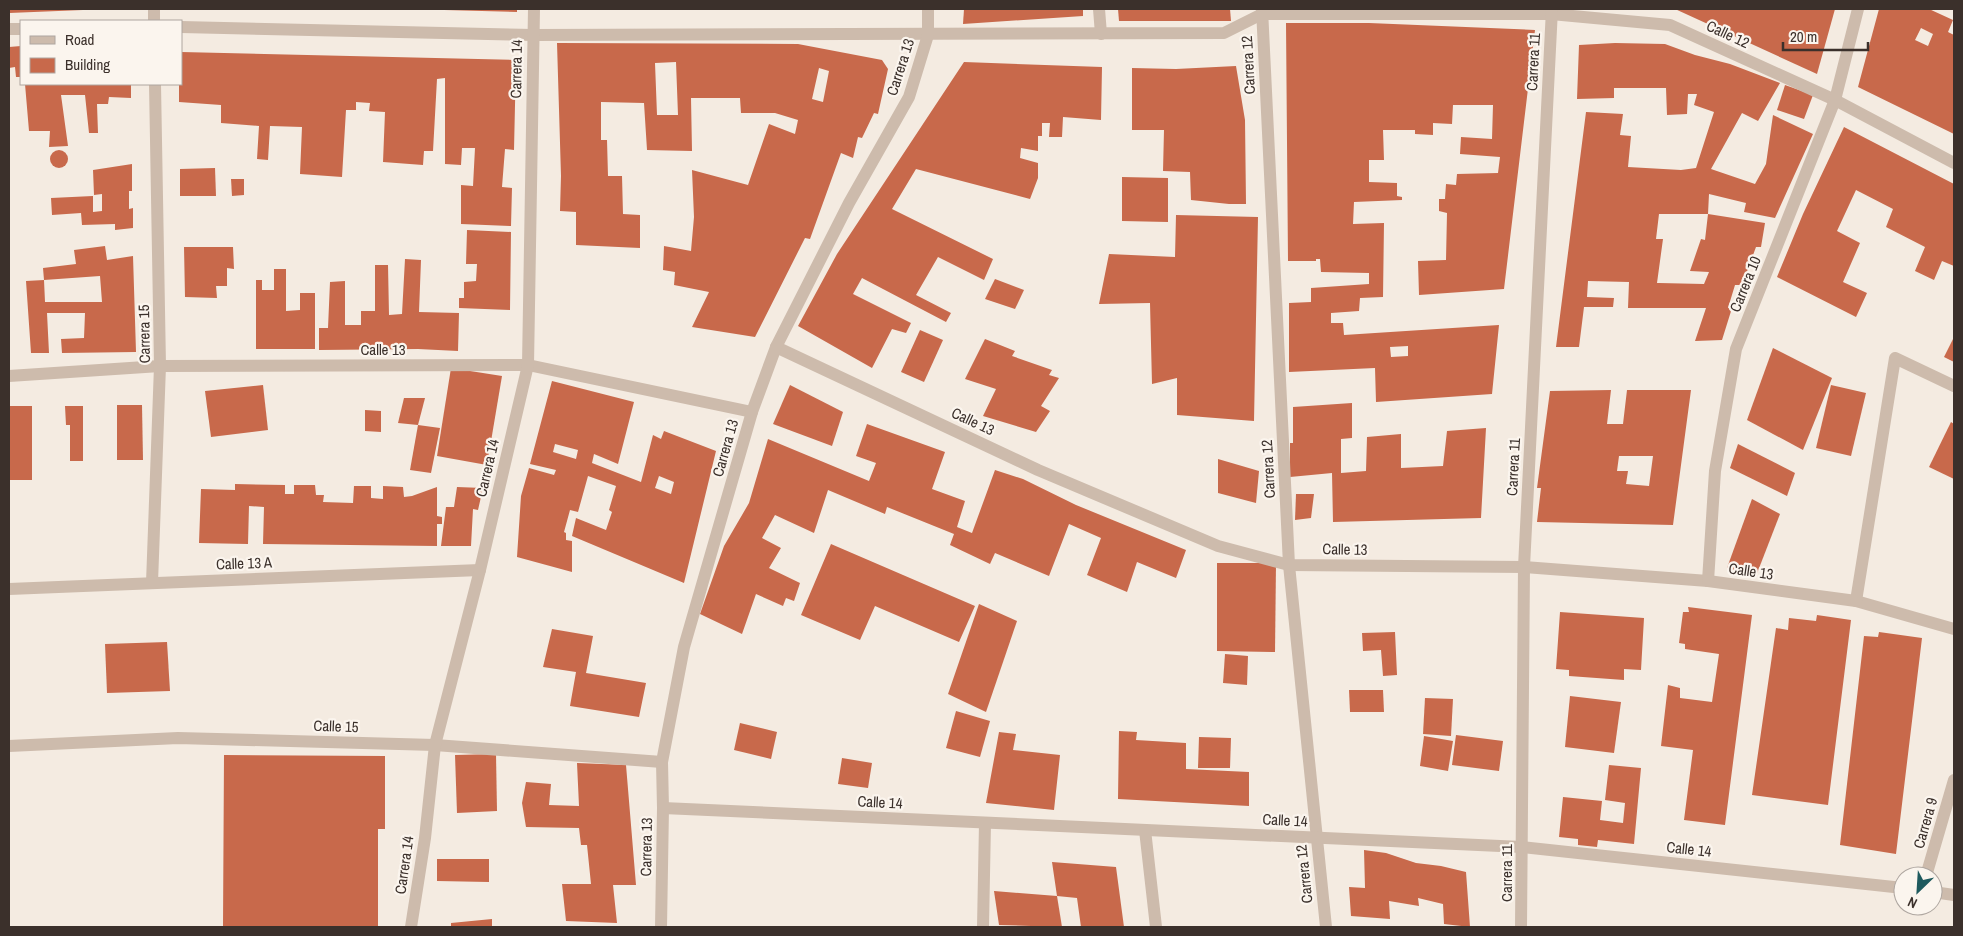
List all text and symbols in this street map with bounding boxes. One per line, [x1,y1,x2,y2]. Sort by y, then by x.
street label: Calle 12 [1703,15,1753,53]
legend [20,20,182,85]
scale bar [1783,20,1868,52]
text: 20 m [1790,26,1817,47]
text: Road [65,29,94,50]
street label: Carrera 11 [1521,32,1545,91]
street label: Carrera 12 [1236,35,1260,95]
street label: Carrera 13 [881,36,919,98]
street label: Carrera 14 [505,39,527,99]
text: Building [65,54,110,75]
street label: Carrera 10 [1724,253,1766,315]
street label: Carrera 15 [133,304,155,364]
street label: Calle 13 [360,339,406,360]
street label: Calle 13 [948,402,998,440]
street label: Carrera 13 [707,417,743,479]
street label: Carrera 14 [470,437,504,499]
street label: Carrera 11 [1501,437,1525,496]
street label: Carrera 12 [1256,439,1280,499]
street label: Calle 13 [1322,538,1368,560]
street label: Calle 13 A [216,552,273,574]
street label: Calle 13 [1727,557,1775,585]
street label: Calle 15 [313,715,359,737]
street label: Calle 14 [857,790,903,814]
street label: Carrera 9 [1908,795,1942,851]
street label: Calle 14 [1262,808,1308,832]
street label: Carrera 13 [635,817,657,877]
street label: Carrera 14 [390,834,419,896]
street label: Calle 14 [1665,836,1713,862]
street label: Carrera 12 [1290,844,1318,904]
street label: Carrera 11 [1496,844,1517,902]
north arrow [1893,866,1943,916]
text: N [1905,893,1920,913]

